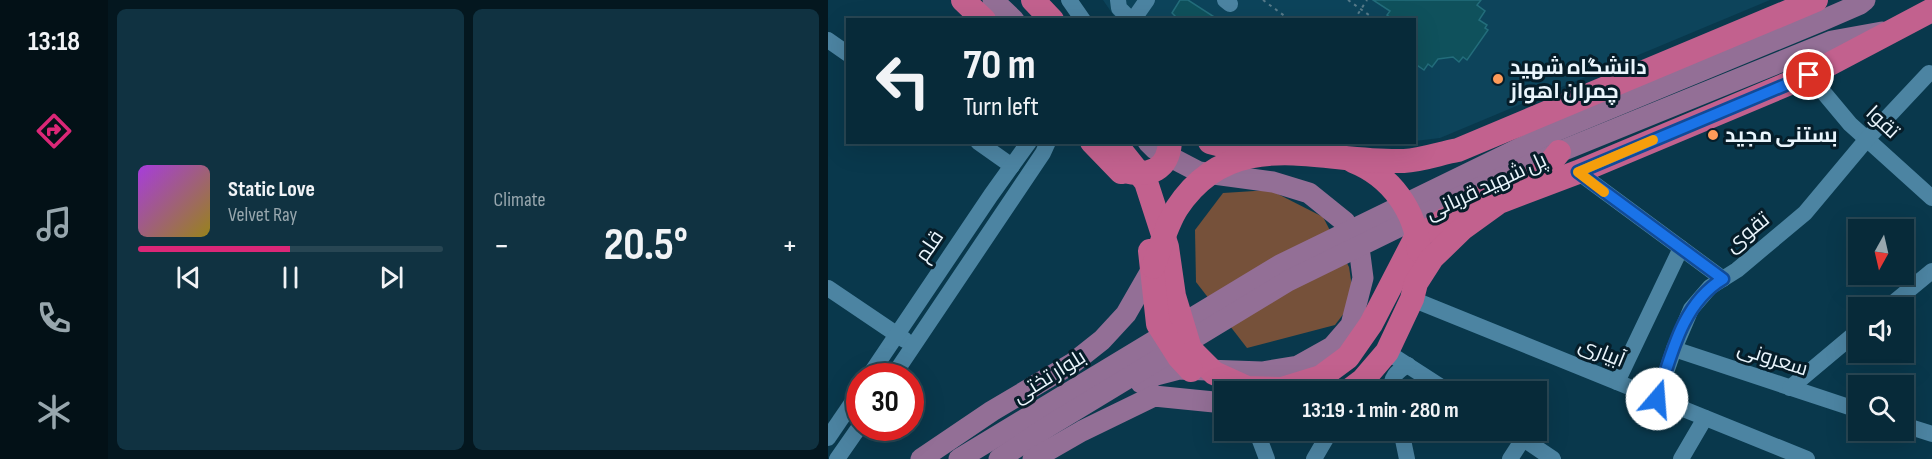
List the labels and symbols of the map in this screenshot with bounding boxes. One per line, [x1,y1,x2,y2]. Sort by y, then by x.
pin [1783,49,1834,100]
place label: دانشگاه شهید چمران اهواز [1509,55,1647,106]
marker: دانشگاه شهید چمران اهواز [1491,72,1505,86]
street label: تقوا [1861,101,1905,144]
place label: بستنی مجید [1725,123,1838,148]
marker: بستنی مجید [1706,128,1720,142]
street label: پل شهید قربانی [1422,147,1551,226]
street label: تقوی [1720,207,1775,258]
north arrow [1848,219,1914,285]
street label: قلم [910,226,950,268]
street label: آبیاری [1575,332,1629,373]
street label: سعرونی [1734,335,1811,382]
street label: بلوار تختی [1008,344,1091,409]
speed limit sign: 30 [846,363,924,441]
position arrow [1625,367,1689,431]

